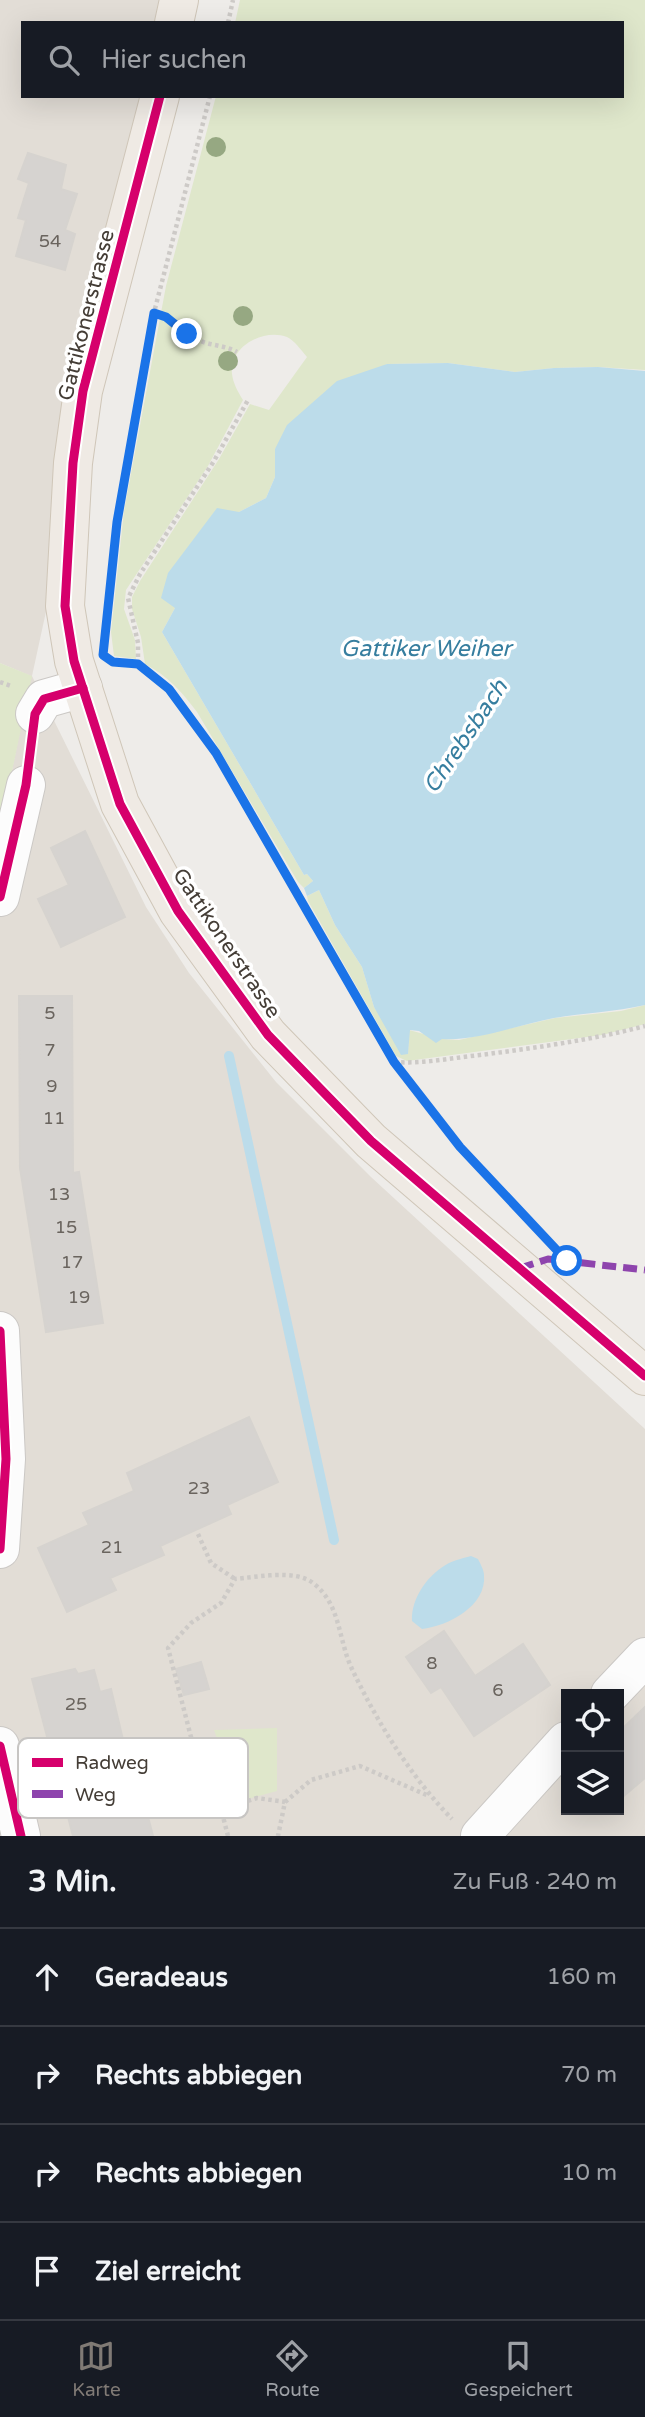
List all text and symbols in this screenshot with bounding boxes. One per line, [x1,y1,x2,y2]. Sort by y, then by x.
search box [21,21,624,98]
icon: search [45,41,83,79]
text: Hier suchen [101,44,247,75]
street label: Gattikonerstrasse [53,227,120,403]
house number: 54 [39,230,61,252]
route end [171,318,202,349]
water label: Gattiker Weiher [341,635,514,663]
water label: Chrebsbach [418,674,515,799]
street label: Gattikonerstrasse [167,864,286,1023]
house number: 5 [44,1002,56,1024]
house number: 7 [44,1039,56,1061]
house number: 9 [46,1075,58,1097]
house number: 11 [43,1107,65,1129]
house number: 13 [48,1183,70,1205]
house number: 15 [55,1216,77,1238]
route start [551,1245,582,1276]
house number: 17 [61,1251,83,1273]
house number: 19 [68,1286,90,1308]
house number: 23 [188,1477,210,1499]
house number: 21 [101,1536,123,1558]
house number: 8 [426,1652,438,1674]
house number: 6 [492,1679,504,1701]
map controls [561,1689,624,1815]
button: locate [561,1689,624,1752]
house number: 25 [65,1693,87,1715]
legend [18,1738,248,1818]
text: Radweg [75,1752,149,1774]
button: layers [561,1752,624,1815]
text: Weg [75,1784,116,1806]
text: 3 Min. [28,1863,117,1900]
text: Zu Fuß · 240 m [453,1868,617,1896]
icon: ahead [28,1958,66,1996]
text: Geradeaus [95,1962,228,1993]
text: 160 m [547,1963,617,1991]
icon: right [28,2056,66,2094]
text: Rechts abbiegen [95,2060,302,2091]
text: 70 m [561,2061,617,2089]
icon: right [28,2154,66,2192]
text: Rechts abbiegen [95,2158,302,2189]
text: 10 m [561,2159,617,2187]
icon: arrive [28,2252,66,2290]
text: Ziel erreicht [95,2256,241,2287]
tab: Karte [72,2337,121,2401]
tab: Route [265,2337,320,2401]
tab: Gespeichert [464,2337,573,2401]

